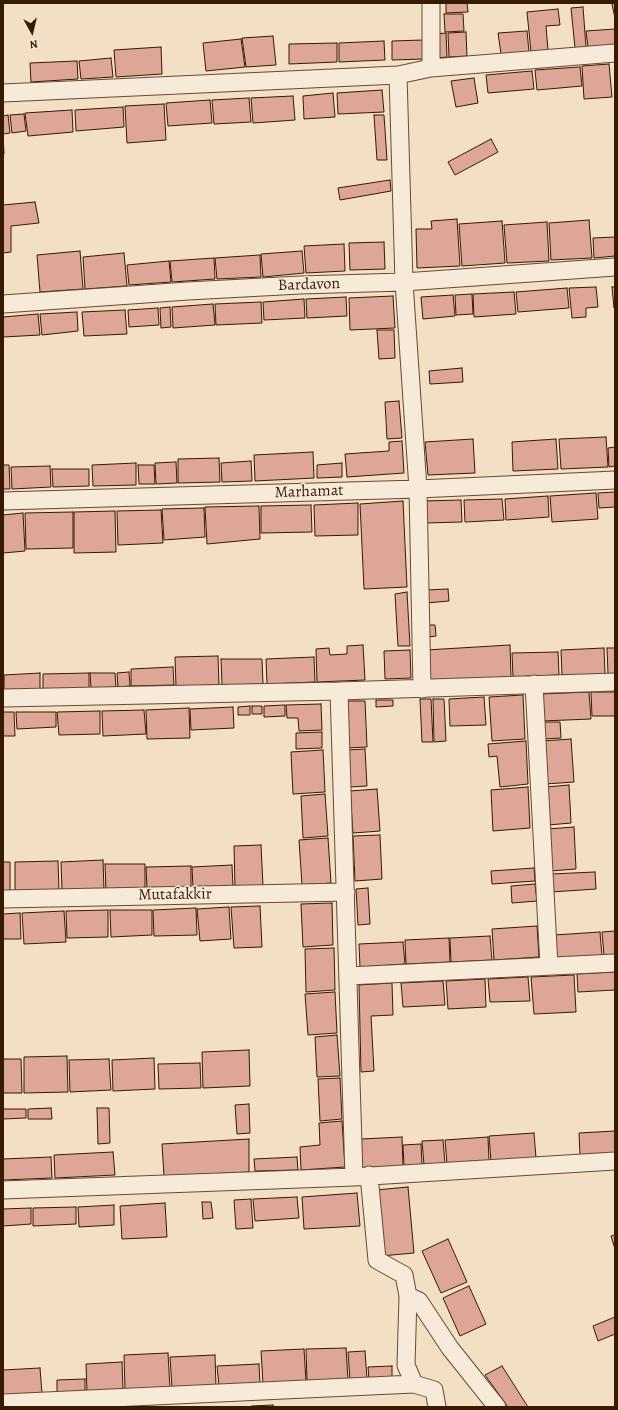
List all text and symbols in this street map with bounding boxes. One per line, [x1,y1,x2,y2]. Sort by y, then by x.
north arrow [12,12,52,52]
text: N [29,36,39,52]
street label: Bardavon [278,274,340,296]
street label: Marhamat [274,481,344,503]
street label: Mutafakkir [138,885,212,905]

